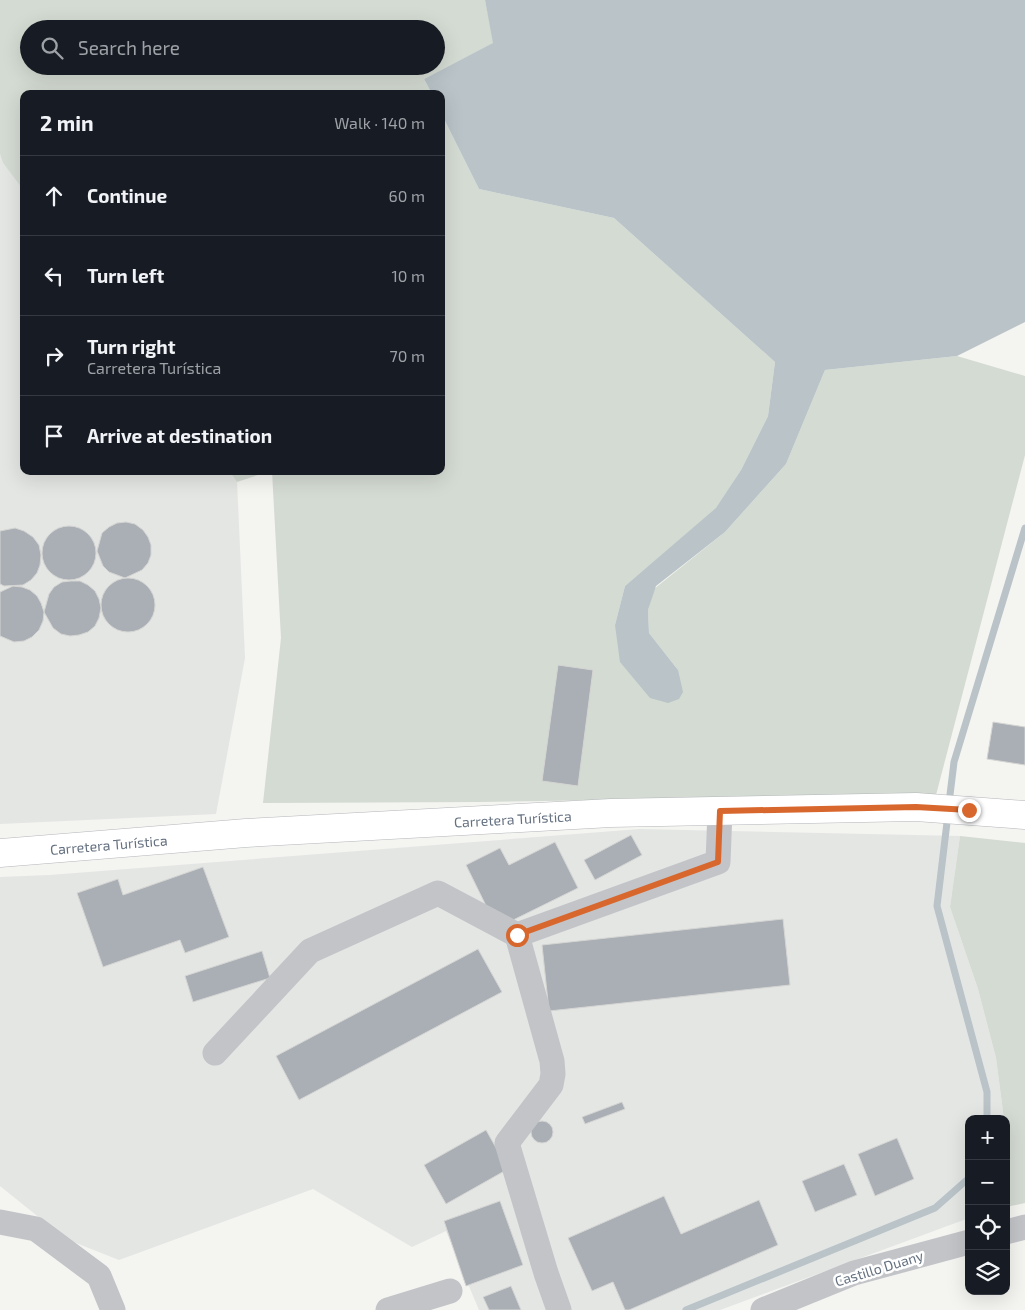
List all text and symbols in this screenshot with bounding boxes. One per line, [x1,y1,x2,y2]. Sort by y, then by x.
search box [20,20,445,75]
icon: search [38,34,66,62]
text: Search here [78,36,180,59]
text: 2 min [40,110,94,135]
text: Walk · 140 m [334,113,425,132]
icon: ahead [40,182,68,210]
text: Continue [87,184,167,207]
text: 60 m [389,186,425,205]
icon: left [40,262,68,290]
text: Turn left [87,264,164,287]
text: 10 m [391,266,425,285]
text: Turn right [87,335,175,358]
icon: right [40,342,68,370]
text: 70 m [390,346,425,365]
text: Carretera Turística [87,358,221,377]
icon: arrive [40,422,68,450]
text: Arrive at destination [87,424,272,447]
route end [958,799,981,822]
street label: Carretera Turística [454,807,572,830]
street label: Carretera Turística [49,831,168,857]
route start [506,924,529,947]
map controls [965,1115,1010,1295]
button: + [965,1115,1010,1160]
button: − [965,1160,1010,1205]
button: locate [965,1205,1010,1250]
street label: Castillo Duany [833,1246,926,1290]
button: layers [965,1250,1010,1295]

